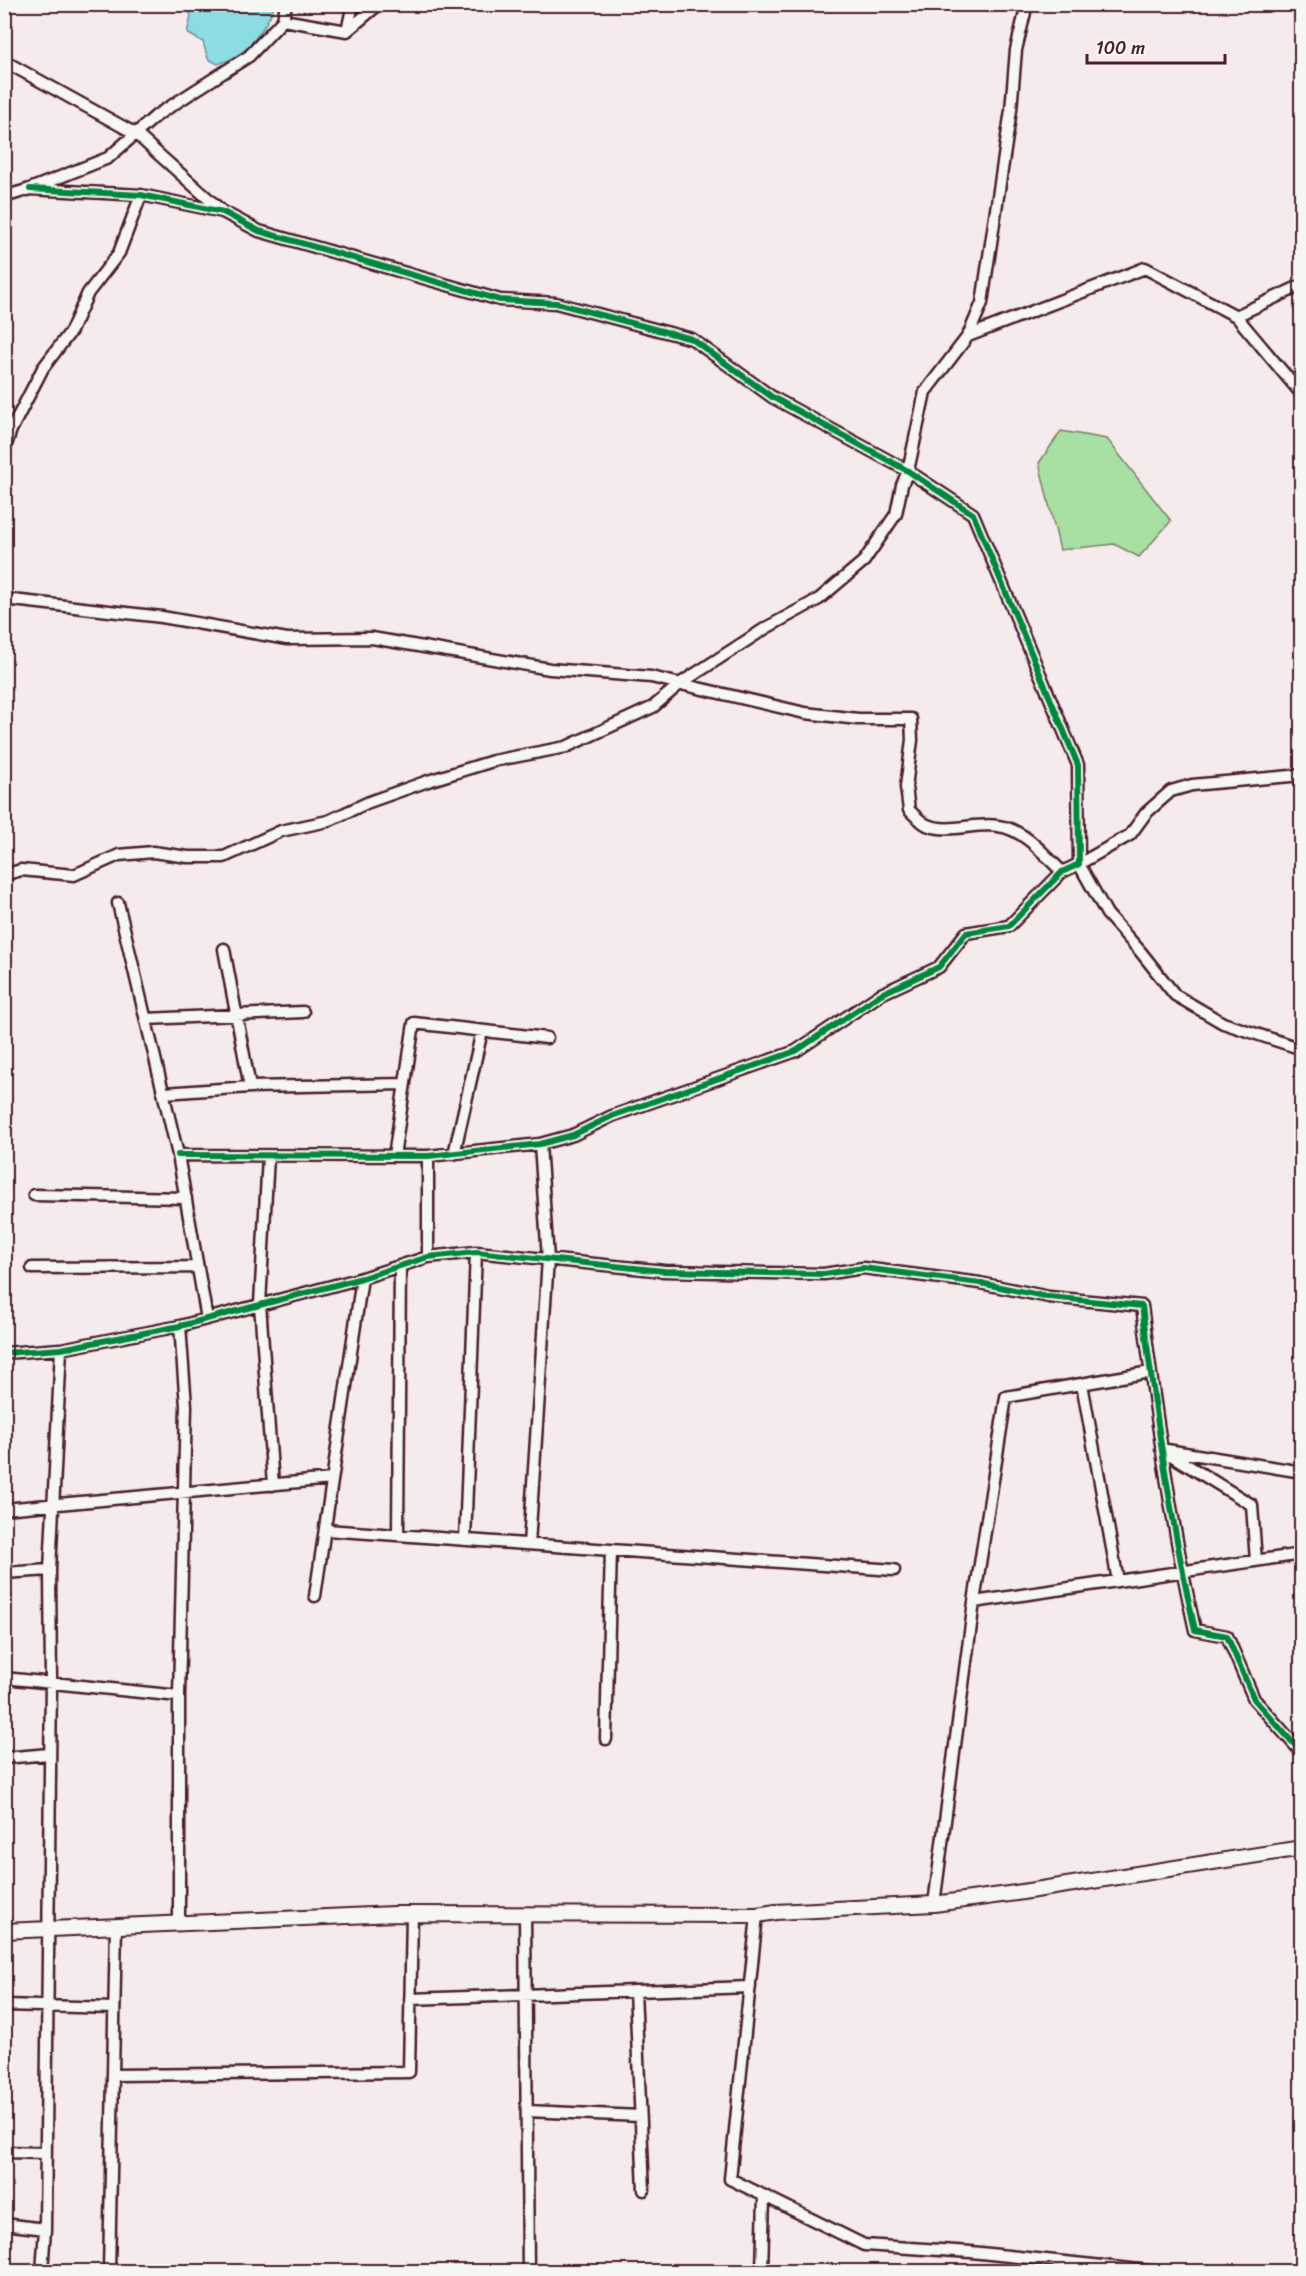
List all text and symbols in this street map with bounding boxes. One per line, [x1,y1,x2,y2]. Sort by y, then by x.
scale bar [1087,27,1225,65]
text: 100 m [1096,32,1145,64]

